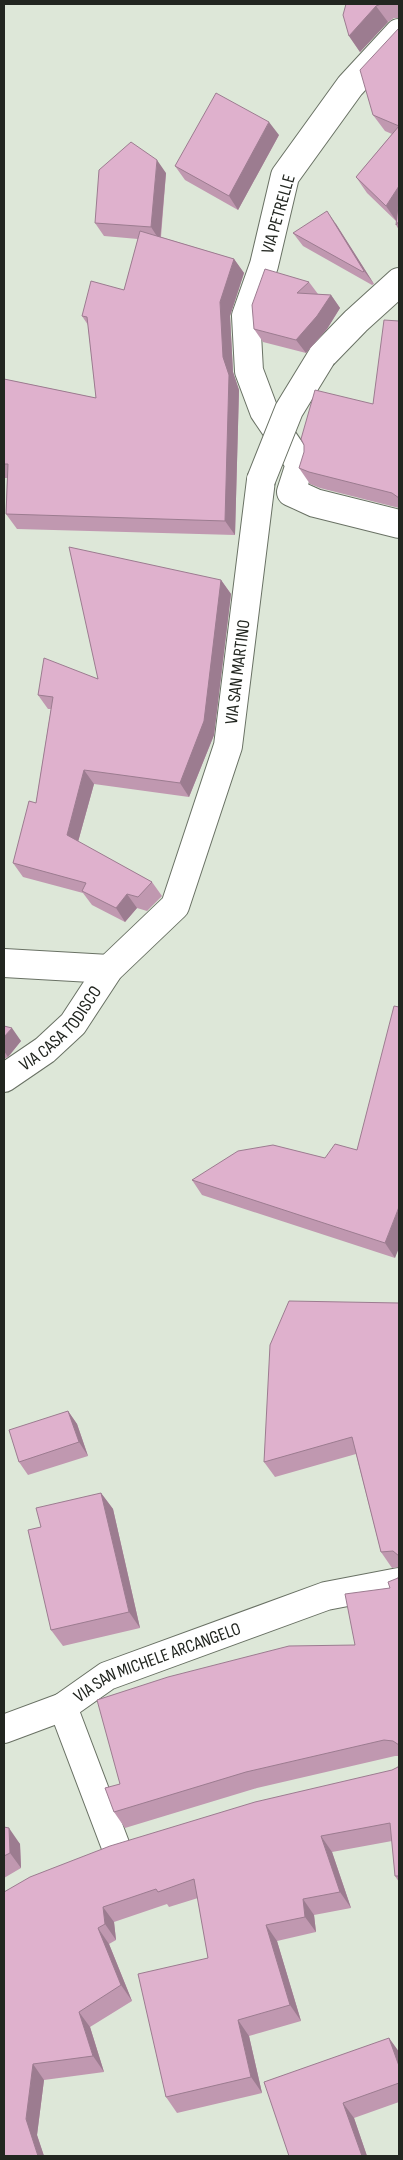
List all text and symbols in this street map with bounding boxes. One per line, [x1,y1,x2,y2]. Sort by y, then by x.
street label: VIA PETRELLE [257,172,300,256]
street label: VIA SAN MARTINO [221,618,255,726]
street label: VIA CASA TODISCO [15,982,106,1075]
street label: VIA SAN MICHELE ARCANGELO [70,1618,244,1707]

